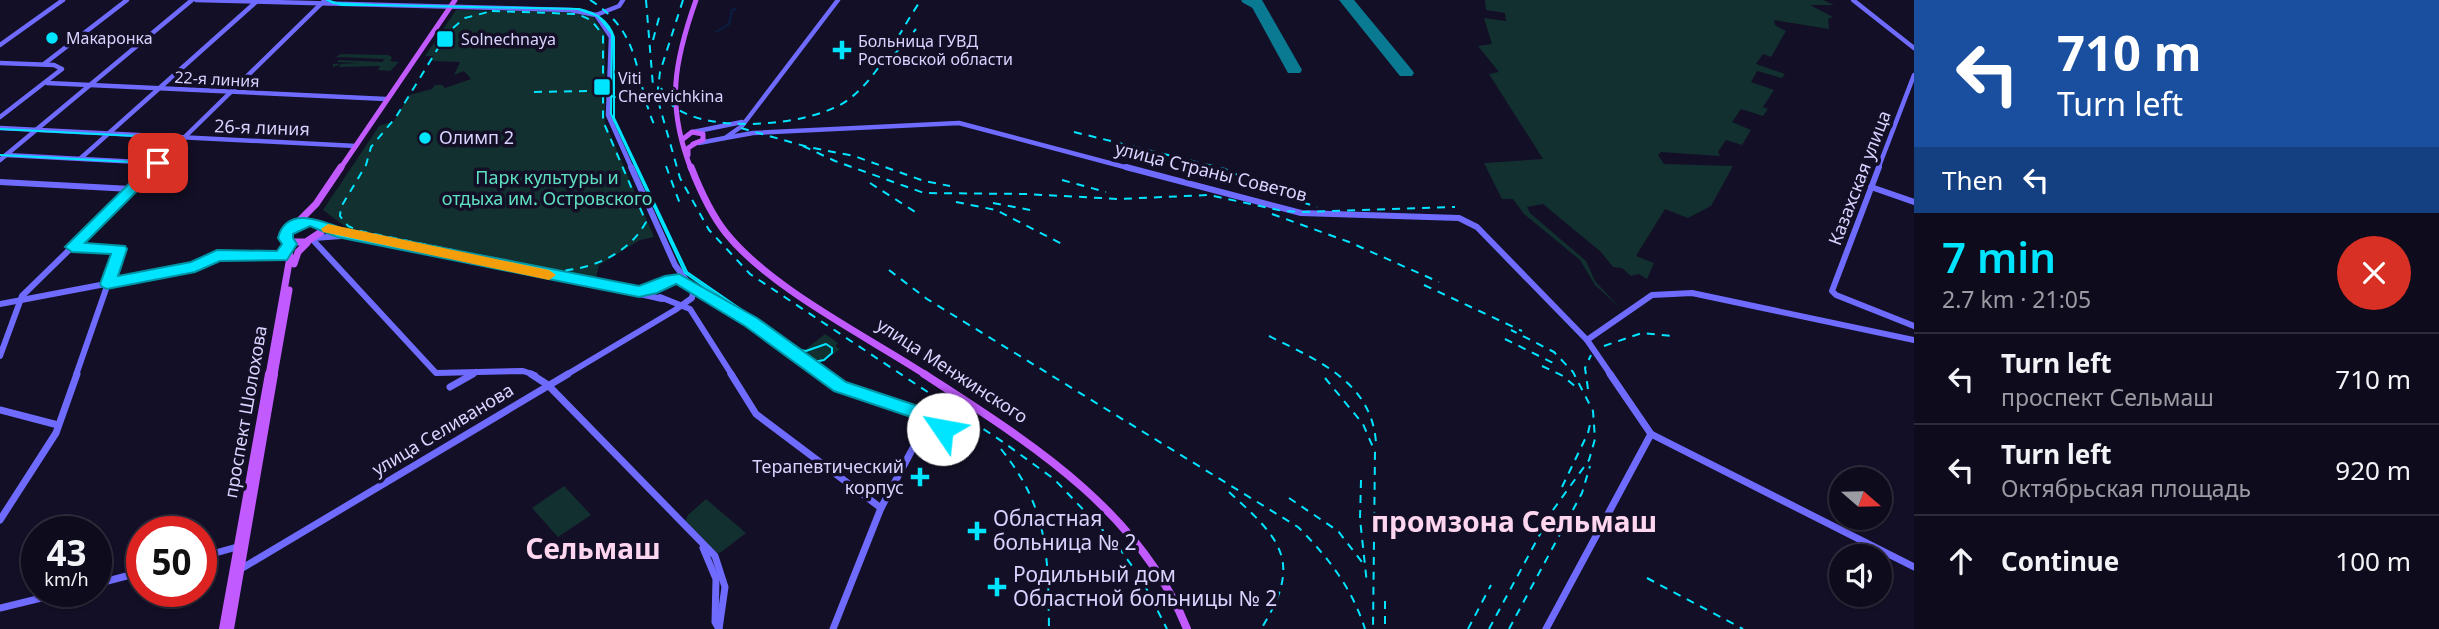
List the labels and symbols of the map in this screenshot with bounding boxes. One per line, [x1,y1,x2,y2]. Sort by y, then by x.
place label: Макаронка [66,27,153,49]
place label: Solnechnaya [461,28,556,50]
marker: Solnechnaya [435,29,455,49]
marker: Макаронка [44,30,60,46]
place label: Больница ГУВД Ростовской области [858,30,1013,70]
marker: Больница ГУВД Ростовской области [832,40,852,60]
street label: 22-я линия [174,66,260,92]
place label: Viti Cherevichkina [618,67,723,107]
marker: Viti Cherevichkina [592,77,612,97]
street label: Казахская улица [1822,107,1896,248]
street label: 26-я линия [214,113,310,141]
place label: Олимп 2 [439,125,514,149]
marker: Олимп 2 [417,130,433,146]
pin [128,133,188,193]
street label: улица Страны Советов [1113,136,1310,207]
park label: Парк культуры и отдыха им. Островского [442,165,652,210]
street label: улица Менжинского [872,312,1033,428]
street label: проспект Шолохова [218,324,272,500]
street label: улица Селиванова [367,377,518,481]
position arrow [906,392,980,466]
place label: Терапевтический корпус [752,454,904,499]
marker: Терапевтический корпус [910,467,930,487]
north arrow [1829,467,1892,530]
district label: промзона Сельмаш [1371,502,1657,540]
place label: Областная больница № 2 [993,504,1137,556]
speed limit sign: 50 [126,516,217,607]
marker: Областная больница № 2 [967,521,987,541]
district label: Сельмаш [525,529,661,567]
place label: Родильный дом Областной больницы № 2 [1013,560,1277,612]
marker: Родильный дом Областной больницы № 2 [987,577,1007,597]

